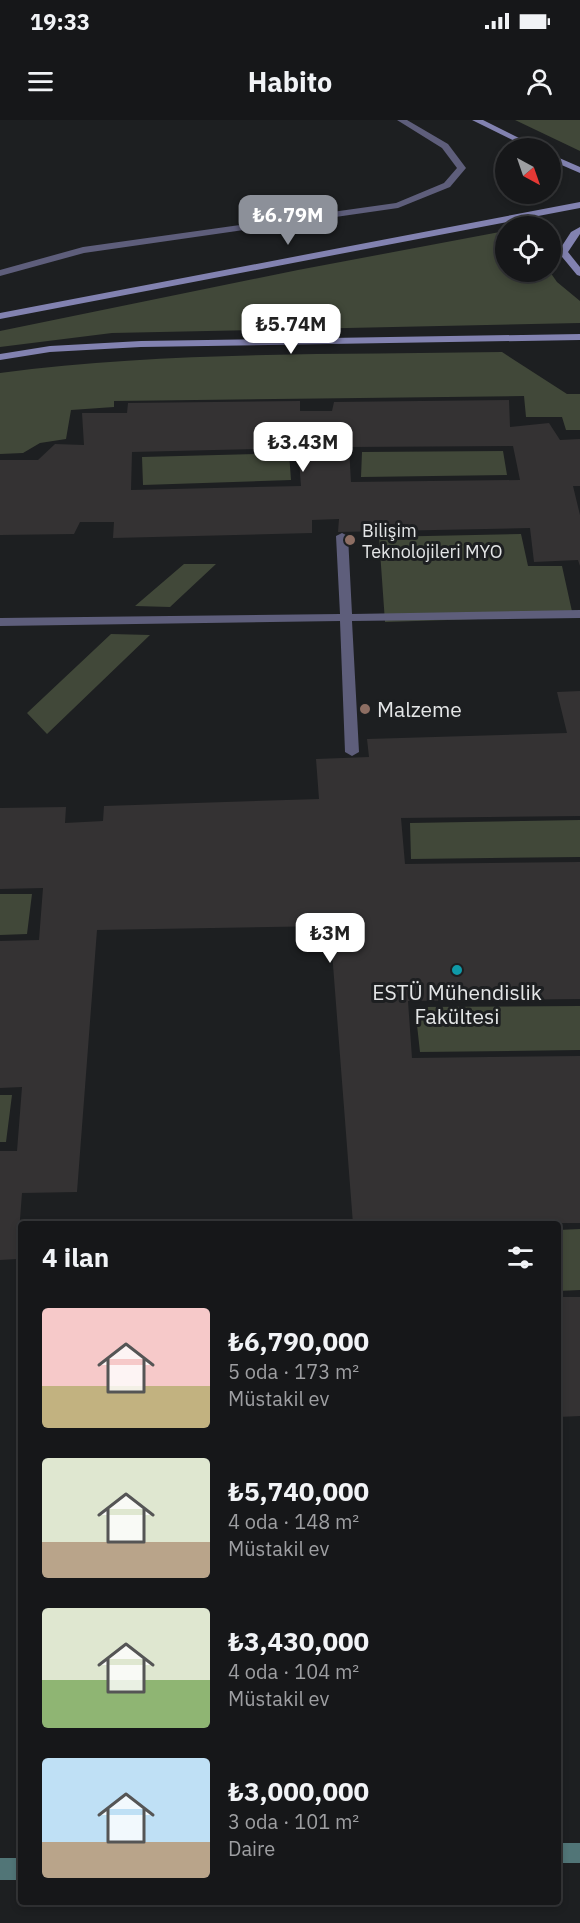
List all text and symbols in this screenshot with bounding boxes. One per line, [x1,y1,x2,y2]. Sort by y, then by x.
text: 19:33 [30,7,90,36]
text: Habito [248,64,332,99]
icon: menu [24,65,57,98]
icon: person [523,65,556,98]
north arrow [495,138,561,204]
map controls [495,138,561,282]
pin: ₺6.79M [239,195,337,246]
text: ₺6.79M [253,201,323,228]
button: locate [495,216,561,282]
pin: ₺5.74M [242,304,340,355]
text: ₺5.74M [256,310,326,337]
pin: ₺3.43M [254,422,352,473]
text: ₺3.43M [268,428,338,455]
place label: Bilişim Teknolojileri MYO [362,519,502,563]
marker: Bilişim Teknolojileri MYO [343,533,357,547]
place label: Malzeme [377,695,462,723]
marker: Malzeme [358,702,372,716]
pin: ₺3M [301,913,359,964]
text: ₺3M [310,919,350,946]
marker: ESTÜ Mühendislik Fakültesi [450,963,464,977]
place label: ESTÜ Mühendislik Fakültesi [372,978,542,1030]
text: 4 ilan [42,1240,109,1274]
icon: filters [504,1241,537,1274]
text: ₺6,790,000 [228,1324,369,1358]
icon: home [90,1332,162,1404]
text: 5 oda · 173 m² [228,1358,359,1385]
text: Müstakil ev [228,1385,329,1412]
text: ₺5,740,000 [228,1474,369,1508]
icon: home [90,1482,162,1554]
text: 4 oda · 148 m² [228,1508,359,1535]
text: Müstakil ev [228,1535,329,1562]
text: ₺3,430,000 [228,1624,369,1658]
icon: home [90,1632,162,1704]
text: 4 oda · 104 m² [228,1658,359,1685]
text: Müstakil ev [228,1685,329,1712]
text: ₺3,000,000 [228,1774,369,1808]
icon: home [90,1782,162,1854]
text: 3 oda · 101 m² [228,1808,359,1835]
text: Daire [228,1835,275,1862]

